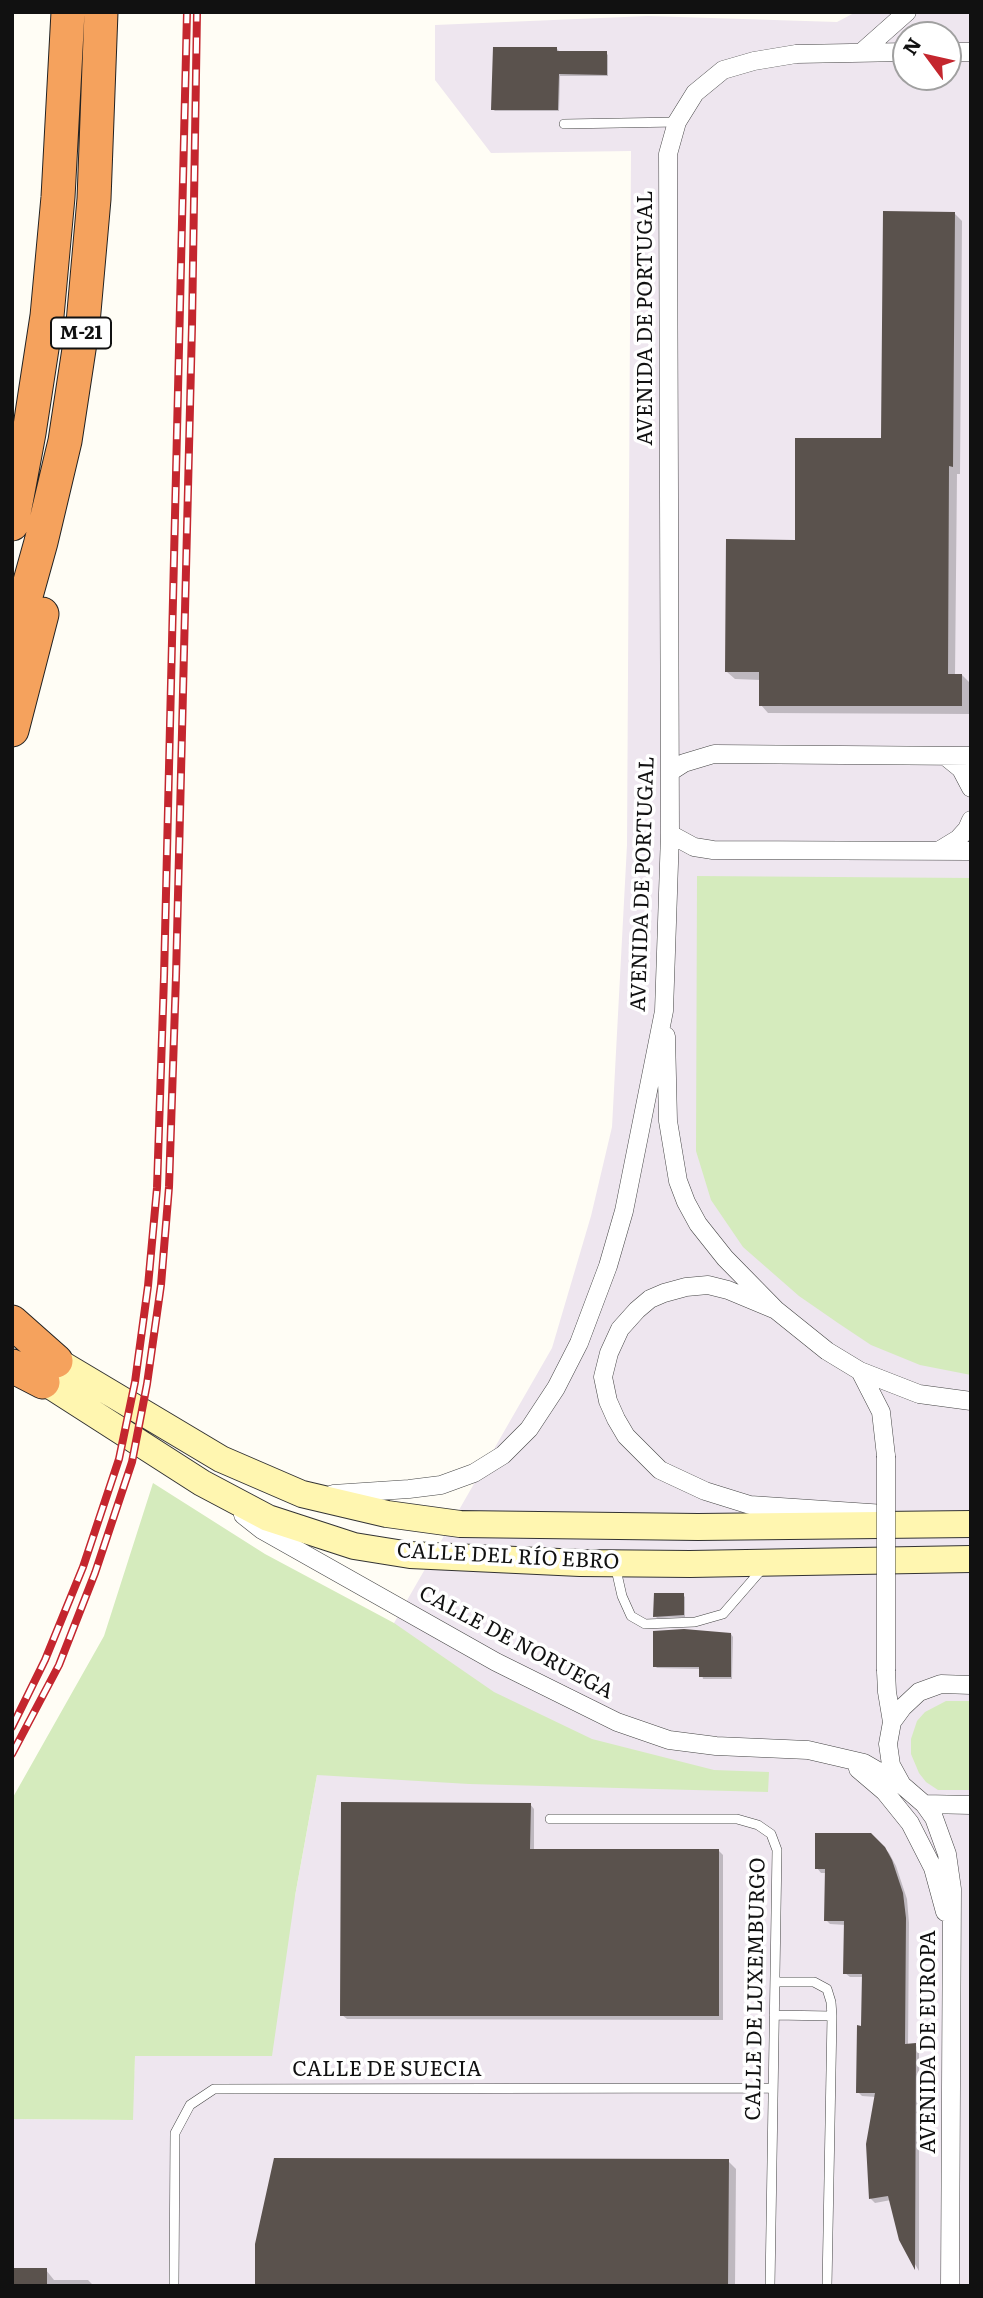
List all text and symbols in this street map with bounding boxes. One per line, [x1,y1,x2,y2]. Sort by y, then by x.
north arrow [892,21,962,91]
text: N [895,31,927,60]
street label: AVENIDA DE PORTUGAL [633,190,659,446]
road number: M-21 [51,318,111,348]
street label: AVENIDA DE PORTUGAL [626,756,660,1012]
street label: CALLE DEL RÍO EBRO [396,1539,620,1575]
street label: CALLE DE NORUEGA [415,1581,617,1705]
street label: CALLE DE LUXEMBURGO [741,1857,771,2121]
street label: AVENIDA DE EUROPA [916,1930,942,2154]
street label: CALLE DE SUECIA [292,2057,482,2083]

